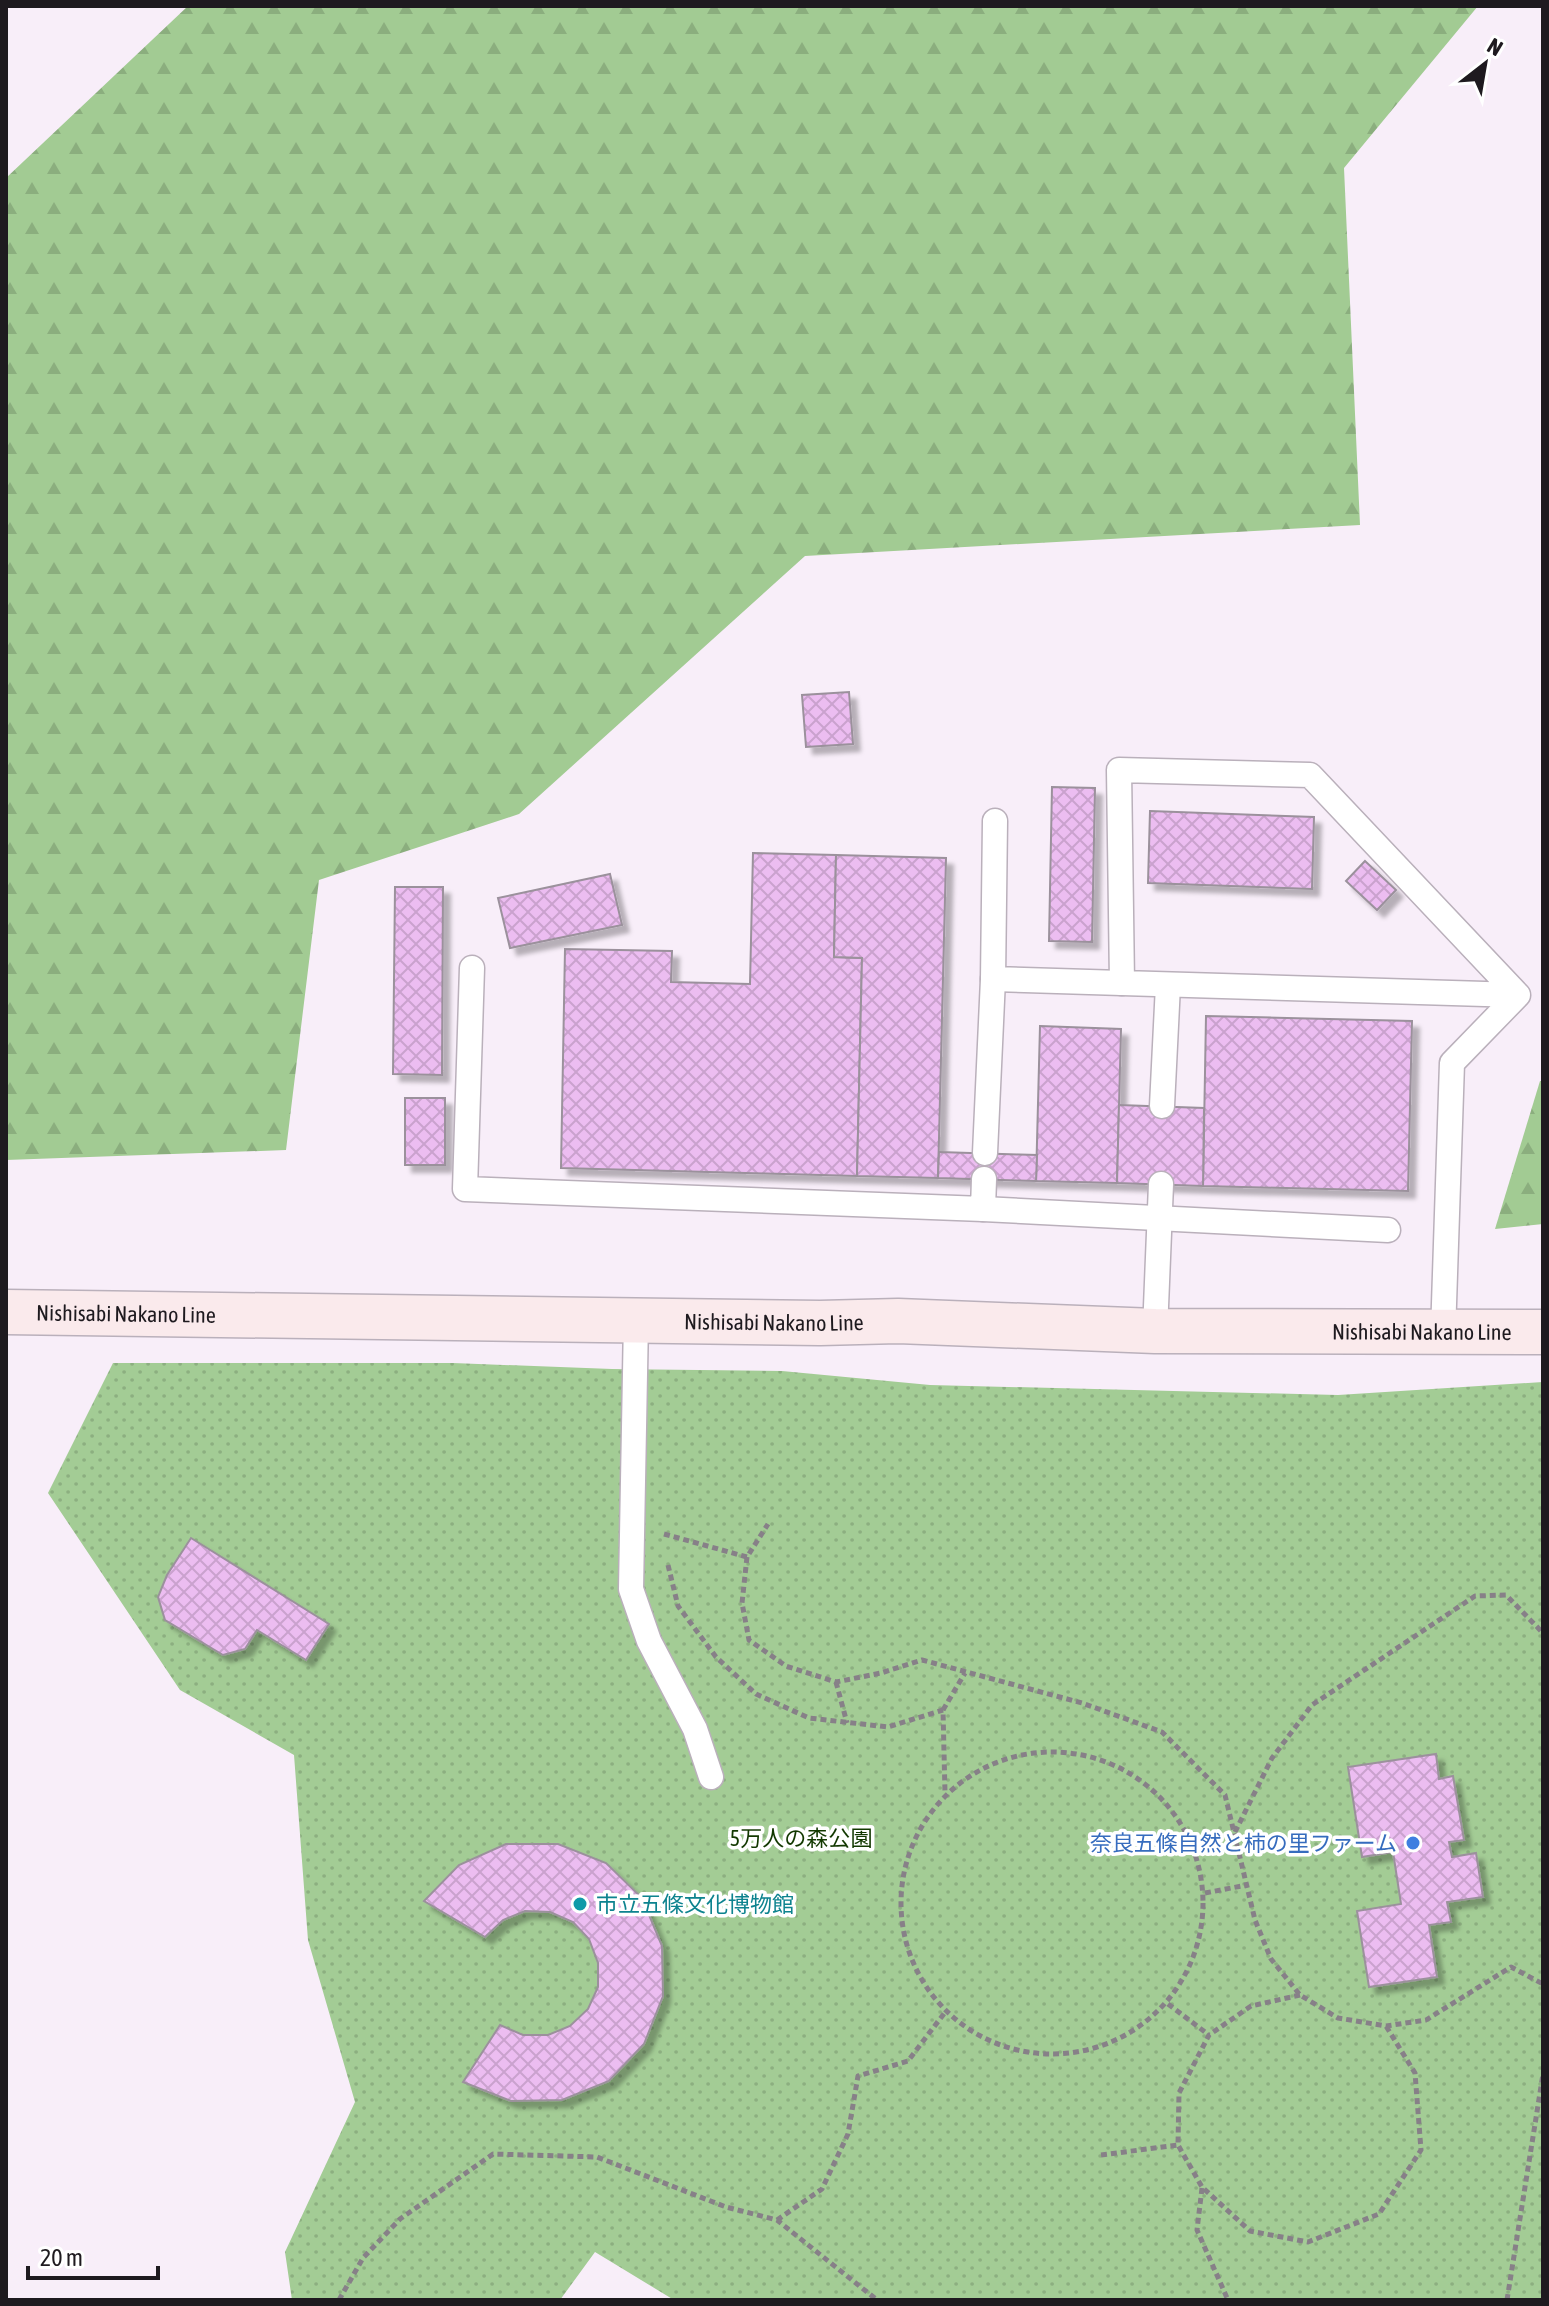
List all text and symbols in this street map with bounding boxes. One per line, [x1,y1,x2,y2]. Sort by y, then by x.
north arrow [1445,24,1525,104]
text: N [1483,32,1508,61]
street label: Nishisabi Nakano Line [36,1299,216,1328]
street label: Nishisabi Nakano Line [684,1308,864,1336]
street label: Nishisabi Nakano Line [1332,1318,1511,1345]
park label: 5万人の森公園 [730,1825,872,1851]
place label: 奈良五條自然と柿の里ファーム [1090,1830,1397,1856]
marker: 奈良五條自然と柿の里ファーム [1404,1834,1422,1852]
place label: 市立五條文化博物館 [596,1891,794,1917]
marker: 市立五條文化博物館 [571,1895,589,1913]
scale bar [28,2230,158,2280]
text: 20 m [40,2244,83,2271]

